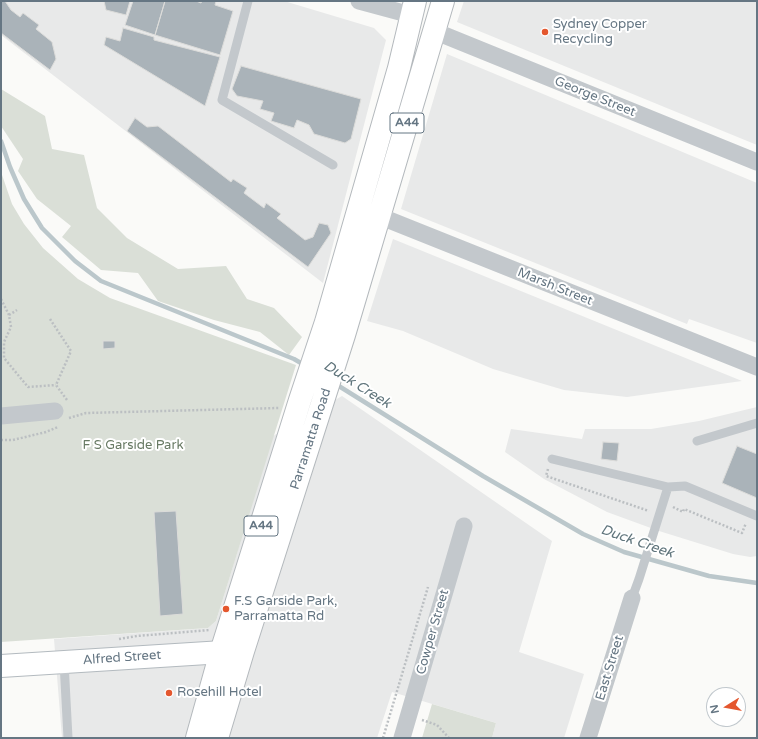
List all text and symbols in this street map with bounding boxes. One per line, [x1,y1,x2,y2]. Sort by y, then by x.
place label: Sydney Copper Recycling [553,17,647,48]
marker: Sydney Copper Recycling [540,27,550,37]
street label: George Street [552,74,638,120]
road number: A44 [390,113,424,133]
street label: Marsh Street [515,265,595,309]
water label: Duck Creek [320,358,394,412]
street label: Parramatta Road [287,386,335,492]
park label: F S Garside Park [83,438,183,454]
road number: A44 [244,516,278,536]
water label: Duck Creek [598,522,676,562]
street label: Cowper Street [413,588,453,676]
place label: F.S Garside Park, Parramatta Rd [234,594,337,625]
marker: F.S Garside Park, Parramatta Rd [221,604,231,614]
street label: East Street [593,634,627,702]
street label: Alfred Street [82,647,162,669]
place label: Rosehill Hotel [177,685,262,701]
north arrow [706,687,746,727]
marker: Rosehill Hotel [164,688,174,698]
text: N [707,704,722,715]

